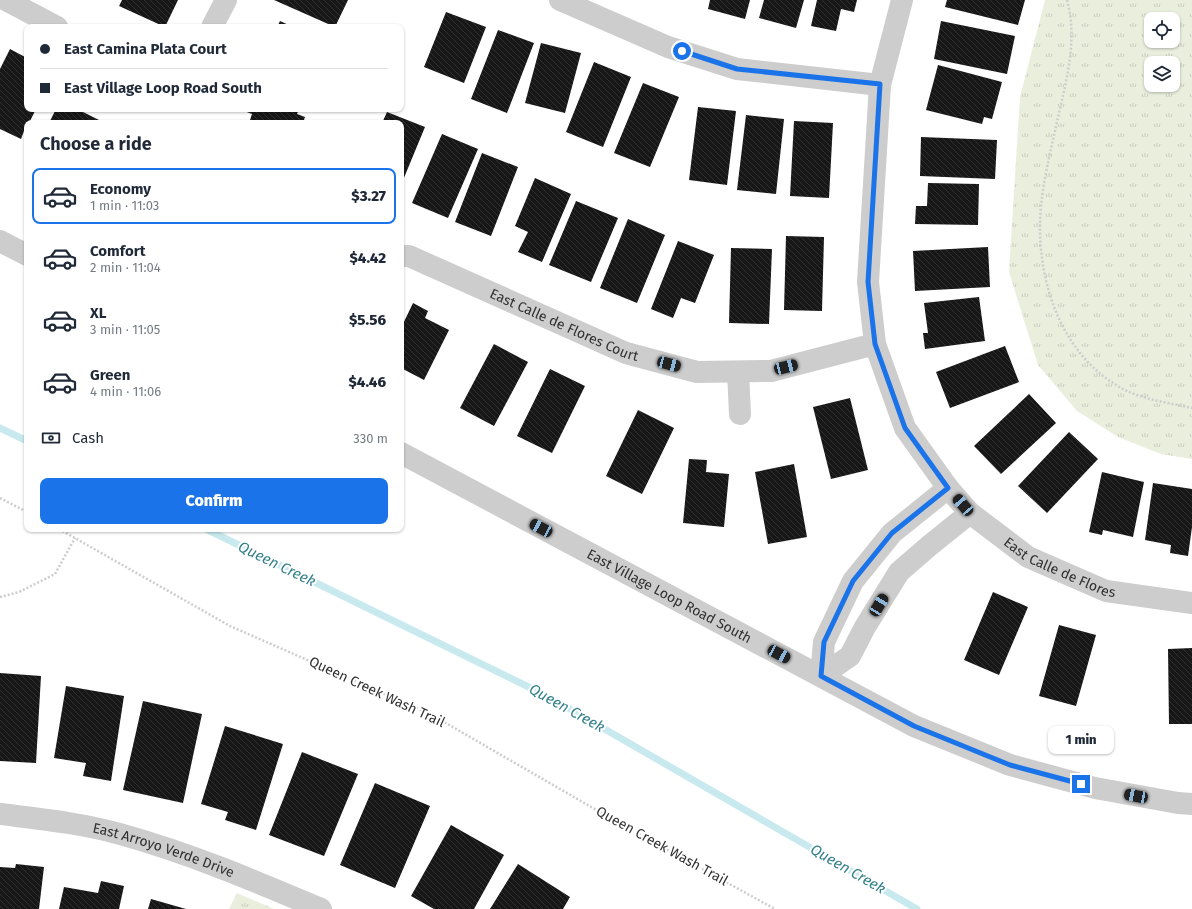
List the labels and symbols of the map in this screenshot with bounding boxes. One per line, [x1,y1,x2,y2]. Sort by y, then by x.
route start [673,42,691,60]
street label: East Calle de Flores Court [487,285,641,365]
car [656,355,682,373]
car [773,358,799,376]
car [951,492,975,518]
car [528,517,554,539]
street label: East Calle de Flores [1001,533,1117,601]
water label: Queen Creek [235,538,319,590]
street label: East Village Loop Road South [584,545,755,647]
car [868,592,890,618]
car [766,643,792,665]
street label: Queen Creek Wash Trail [306,653,448,731]
water label: Queen Creek [526,680,608,736]
callout: 1 min [1048,726,1114,754]
route end [1072,775,1090,793]
car [1123,788,1149,804]
street label: Queen Creek Wash Trail [593,803,731,889]
street label: East Arroyo Verde Drive [91,819,237,881]
water label: Queen Creek [807,840,889,898]

